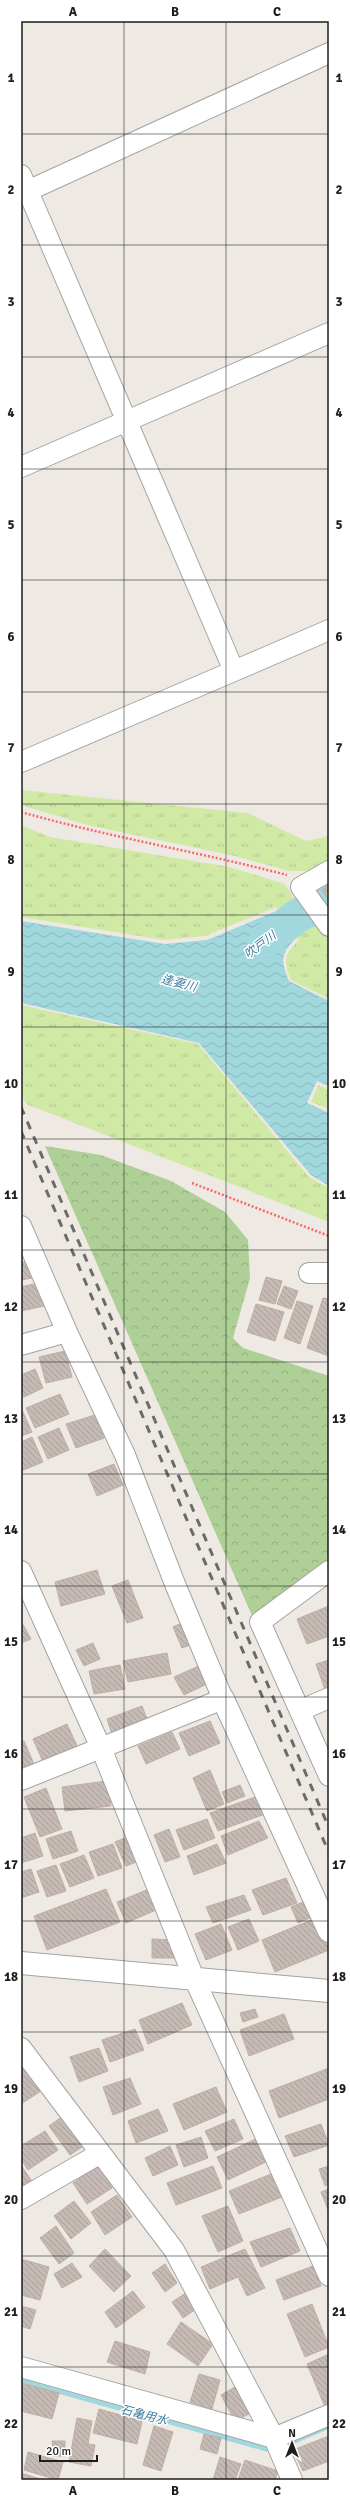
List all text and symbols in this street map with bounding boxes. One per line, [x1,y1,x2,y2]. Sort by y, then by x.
text: A [69,4,78,20]
text: B [171,4,179,20]
text: C [273,4,281,20]
text: 1 [7,70,15,86]
text: 1 [335,70,343,86]
text: 2 [7,182,15,198]
text: 2 [335,182,343,198]
text: 3 [7,294,15,310]
text: 3 [335,294,343,310]
text: 4 [7,405,15,421]
text: 4 [335,405,343,421]
text: 5 [7,517,15,533]
text: 5 [335,517,343,533]
text: 6 [7,629,15,645]
text: 6 [335,629,343,645]
text: 7 [7,740,15,756]
text: 7 [335,740,343,756]
text: 8 [7,852,15,868]
text: 8 [335,852,343,868]
water label: 吹戸川 [241,927,281,962]
text: 9 [7,964,15,980]
text: 9 [335,964,343,980]
water label: 逢妻川 [160,972,200,996]
text: 10 [4,1076,18,1092]
text: 10 [332,1076,346,1092]
text: 11 [4,1187,18,1203]
text: 11 [332,1187,346,1203]
text: 12 [4,1299,18,1315]
text: 12 [332,1299,346,1315]
text: 13 [4,1411,18,1427]
text: 13 [332,1411,346,1427]
text: 14 [4,1522,18,1538]
text: 14 [332,1522,346,1538]
text: 15 [4,1634,18,1650]
text: 15 [332,1634,346,1650]
text: 16 [4,1746,18,1762]
text: 16 [332,1746,346,1762]
text: 17 [4,1857,18,1873]
text: 17 [332,1857,346,1873]
text: 18 [4,1969,18,1985]
text: 18 [332,1969,346,1985]
text: 19 [4,2081,18,2097]
text: 19 [332,2081,346,2097]
text: 20 [4,2192,18,2208]
text: 20 [332,2192,346,2208]
text: 21 [4,2304,18,2320]
text: 21 [332,2304,346,2320]
water label: 石亀用水 [119,2402,171,2429]
text: 22 [4,2416,18,2432]
text: 22 [332,2416,346,2432]
north arrow [272,2423,312,2463]
text: N [288,2427,296,2440]
scale bar [40,2437,97,2463]
text: 20 m [46,2444,71,2459]
text: A [69,2483,78,2499]
text: B [171,2483,179,2499]
text: C [273,2483,281,2499]

